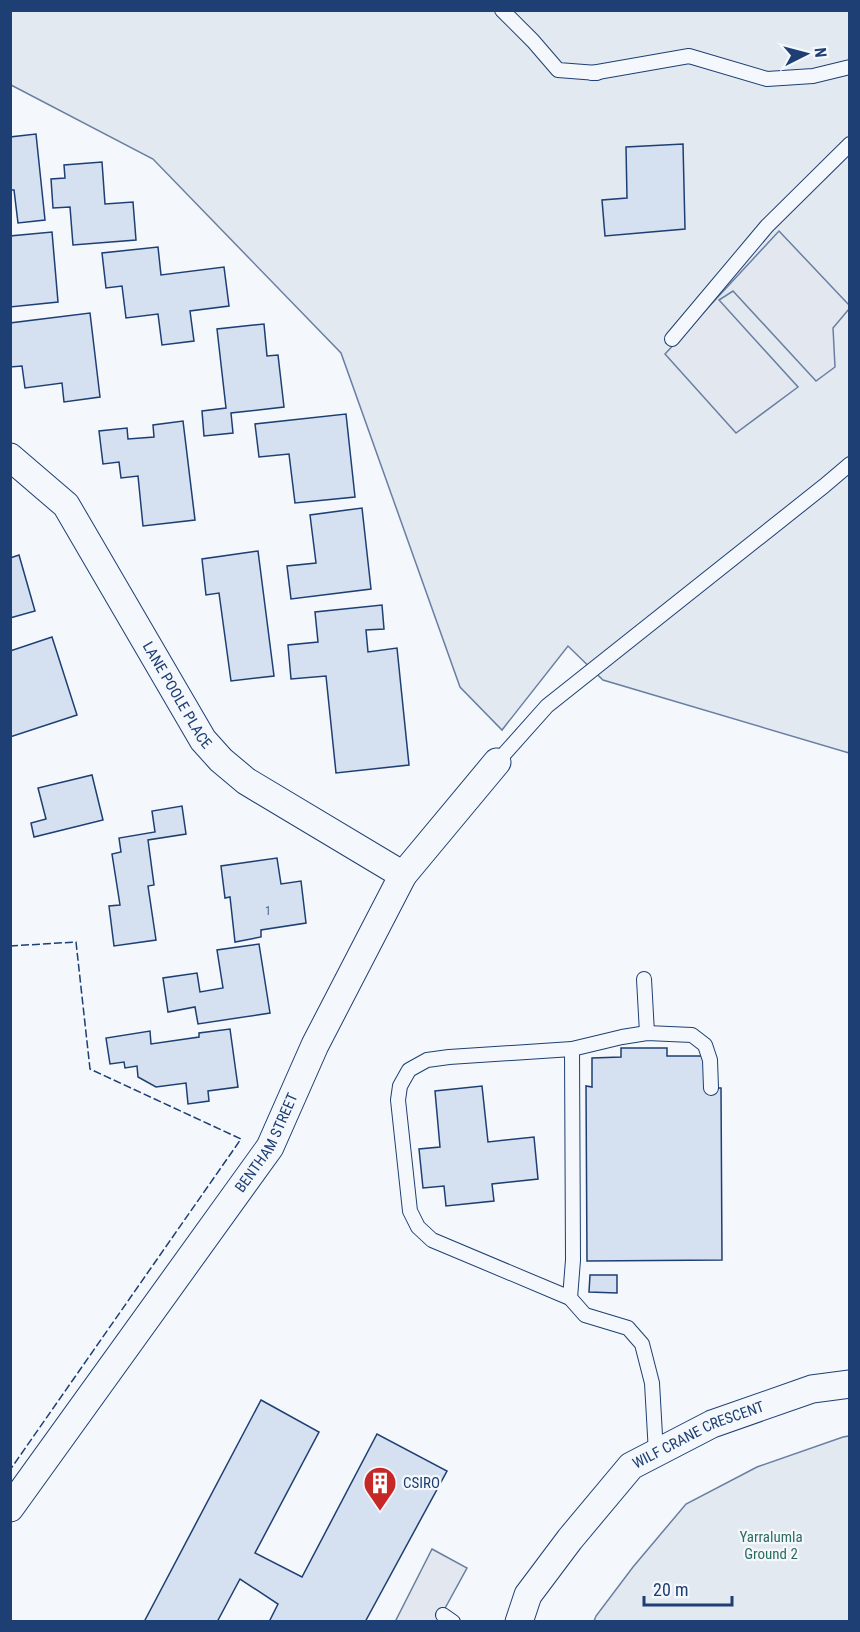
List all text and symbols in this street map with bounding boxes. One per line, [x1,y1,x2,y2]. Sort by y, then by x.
north arrow [776,24,836,84]
text: N [810,47,830,58]
street label: LANE POOLE PLACE [139,639,215,752]
house number: 1 [265,904,271,918]
street label: BENTHAM STREET [231,1090,302,1196]
street label: WILF CRANE CRESCENT [629,1397,767,1473]
building icon: CSIRO [362,1465,398,1512]
place label: CSIRO [403,1474,440,1492]
park label: Yarralumla Ground 2 [739,1528,803,1563]
scale bar [644,1569,732,1607]
text: 20 m [653,1579,688,1600]

